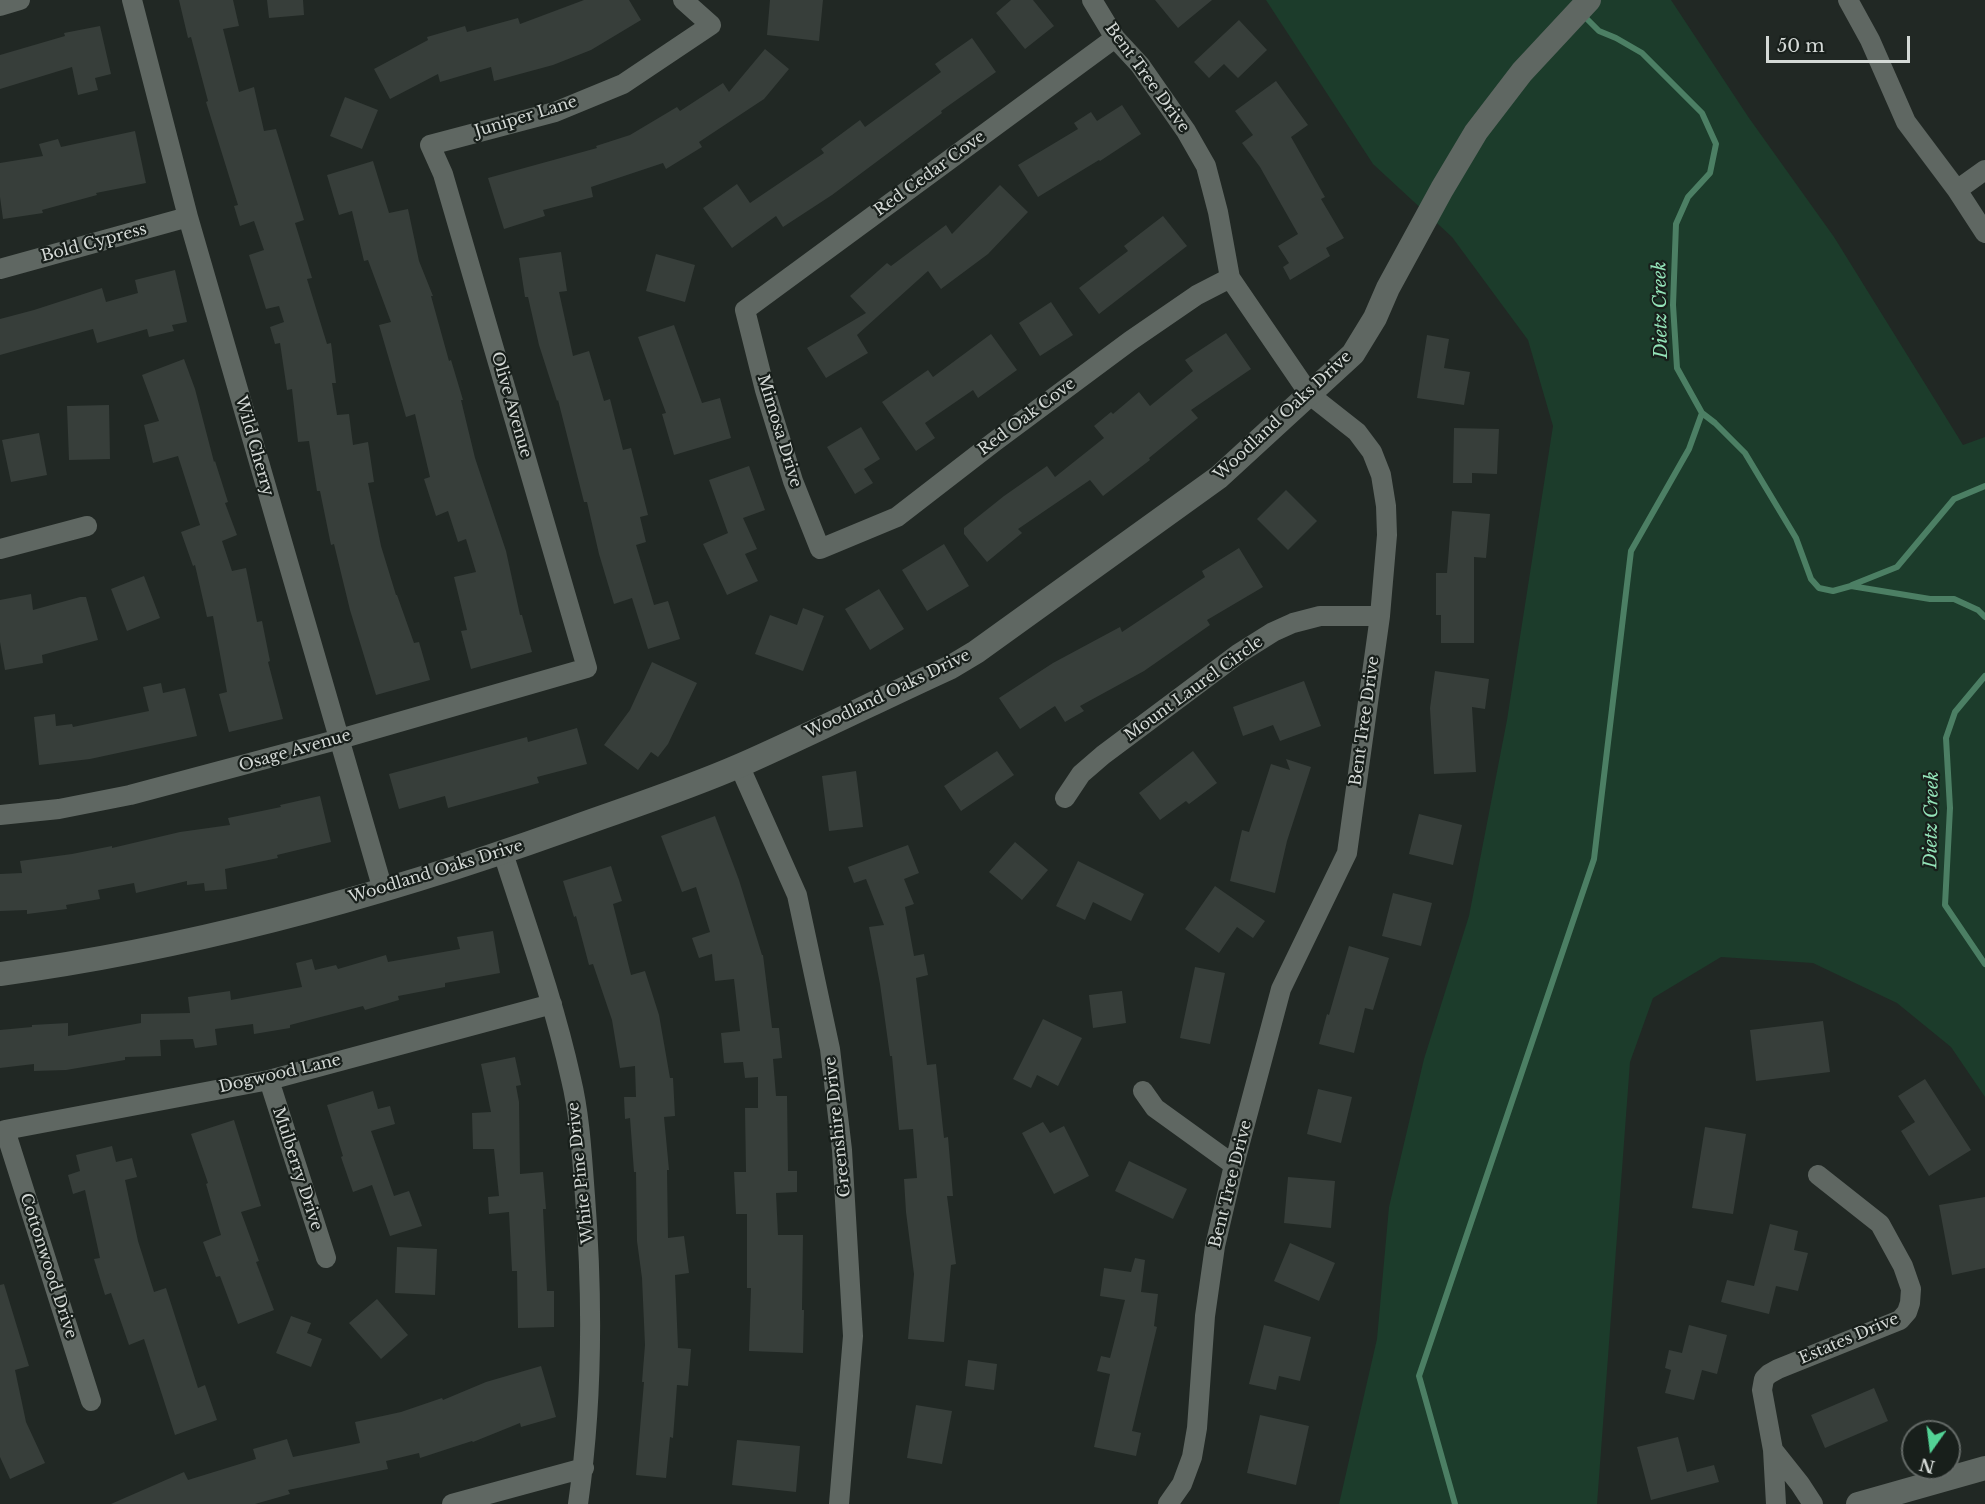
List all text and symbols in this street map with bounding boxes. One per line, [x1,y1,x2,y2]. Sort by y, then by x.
street label: Bent Tree Drive [1101,19,1193,137]
scale bar [1769,24,1913,62]
text: 50 m [1777,35,1825,57]
street label: Juniper Lane [472,92,580,142]
street label: Red Cedar Cove [871,127,989,221]
street label: Bold Cypress [39,220,149,266]
water label: Dietz Creek [1649,261,1673,359]
street label: Woodland Oaks Drive [1210,347,1356,485]
street label: Olive Avenue [487,350,535,460]
street label: Mimosa Drive [753,372,805,490]
street label: Red Oak Cove [975,374,1079,460]
street label: Wild Cherry [231,394,277,498]
street label: Mount Laurel Circle [1121,632,1267,746]
street label: Woodland Oaks Drive [802,646,974,742]
street label: Bent Tree Drive [1346,655,1384,787]
street label: Osage Avenue [237,726,353,776]
water label: Dietz Creek [1920,771,1944,869]
street label: Woodland Oaks Drive [347,836,525,908]
street label: Dogwood Lane [217,1051,343,1097]
street label: Greenshire Drive [821,1056,855,1198]
street label: White Pine Drive [564,1101,598,1245]
street label: Mulberry Drive [268,1105,326,1233]
street label: Bent Tree Drive [1206,1118,1256,1250]
street label: Cottonwood Drive [15,1191,81,1341]
street label: Estates Drive [1796,1309,1902,1369]
north arrow [1901,1420,1961,1480]
text: N [1917,1454,1937,1477]

